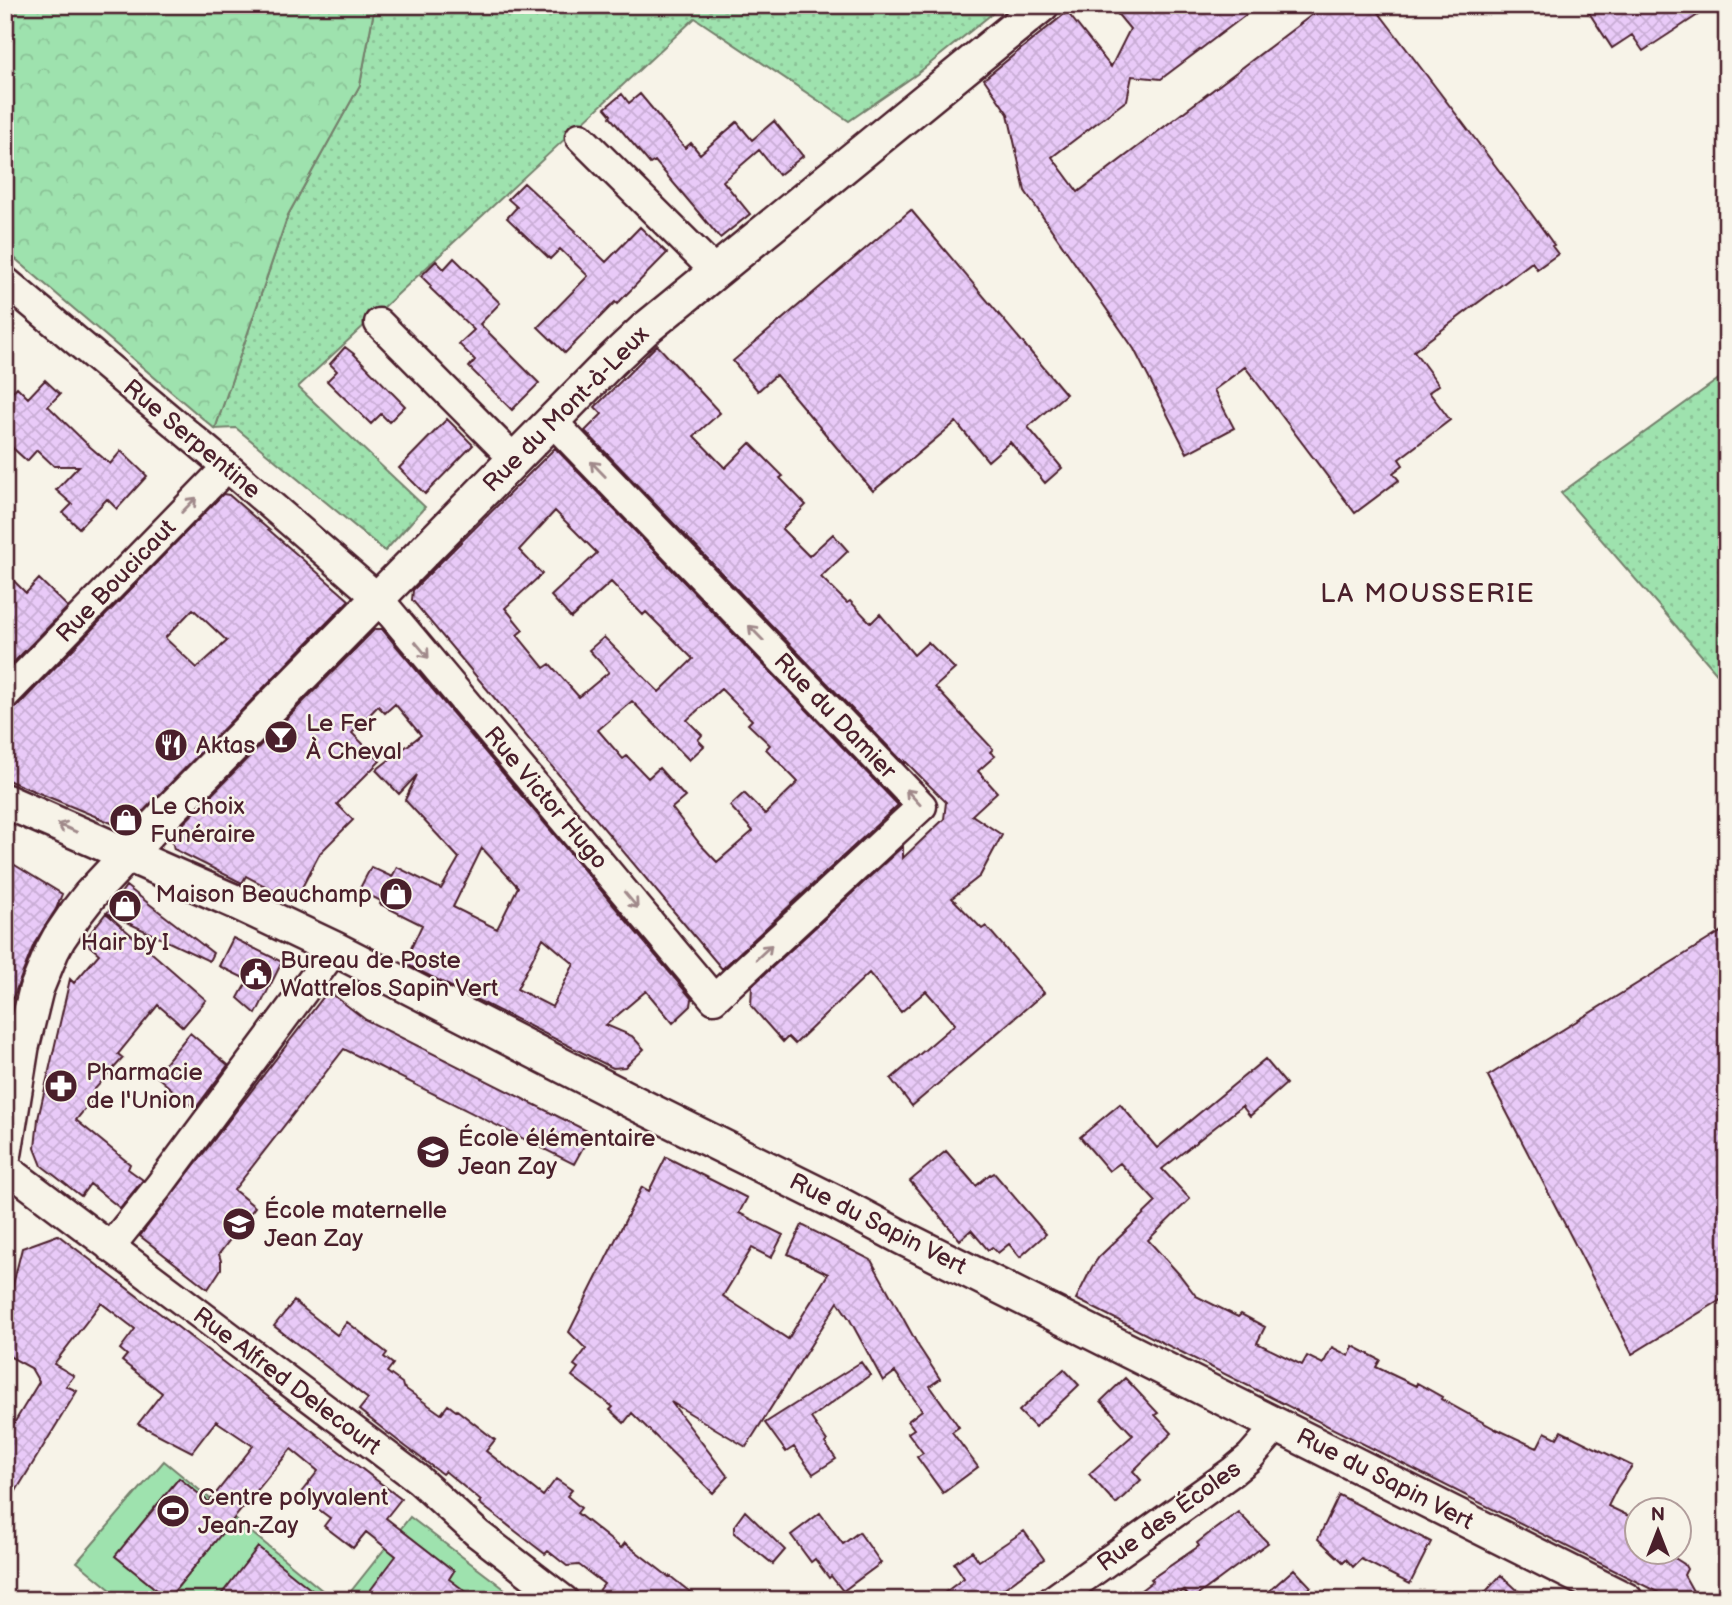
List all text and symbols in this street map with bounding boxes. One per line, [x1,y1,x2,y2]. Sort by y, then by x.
street label: Rue du Mont-à-Leux [477,320,655,498]
street label: Rue Serpentine [117,373,267,505]
one-way arrow [590,461,607,478]
one-way arrow [181,497,198,514]
street label: Rue Boucicaut [50,513,182,649]
district label: LA MOUSSERIE [1320,579,1536,610]
one-way arrow [747,625,764,642]
one-way arrow [414,641,430,659]
street label: Rue du Damier [768,647,903,785]
place label: Le Fer À Cheval [306,709,402,766]
bar icon: Le Fer À Cheval [262,718,300,756]
street label: Rue Victor Hugo [478,721,614,875]
restaurant icon: Aktas [152,726,190,764]
place label: Aktas [196,731,255,760]
one-way arrow [905,788,921,806]
place label: Le Choix Funéraire [150,792,255,849]
shop icon: Le Choix Funéraire [107,801,145,839]
one-way arrow [56,820,78,833]
shop icon: Maison Beauchamp [377,875,415,913]
place label: Maison Beauchamp [156,880,372,909]
shop icon: Hair by I [106,887,144,925]
one-way arrow [623,891,639,909]
place label: Hair by I [81,928,169,957]
one-way arrow [755,944,772,961]
place label: Bureau de Poste Wattrelos Sapin Vert [280,946,499,1003]
public building icon: Bureau de Poste Wattrelos Sapin Vert [237,955,275,993]
place label: Pharmacie de l'Union [86,1058,203,1115]
pharmacy icon: Pharmacie de l'Union [42,1067,80,1105]
place label: École élémentaire Jean Zay [458,1123,656,1181]
school or university icon: École élémentaire Jean Zay [414,1133,452,1171]
street label: Rue du Sapin Vert [785,1167,972,1281]
place label: École maternelle Jean Zay [264,1195,447,1253]
school or university icon: École maternelle Jean Zay [220,1205,258,1243]
street label: Rue Alfred Delecourt [187,1301,387,1462]
street label: Rue du Sapin Vert [1292,1422,1479,1536]
street label: Rue des Écoles [1091,1453,1247,1578]
place label: Centre polyvalent Jean-Zay [198,1483,389,1540]
sports icon: Centre polyvalent Jean-Zay [154,1492,192,1530]
north arrow [1624,1496,1694,1566]
text: N [1651,1504,1665,1527]

